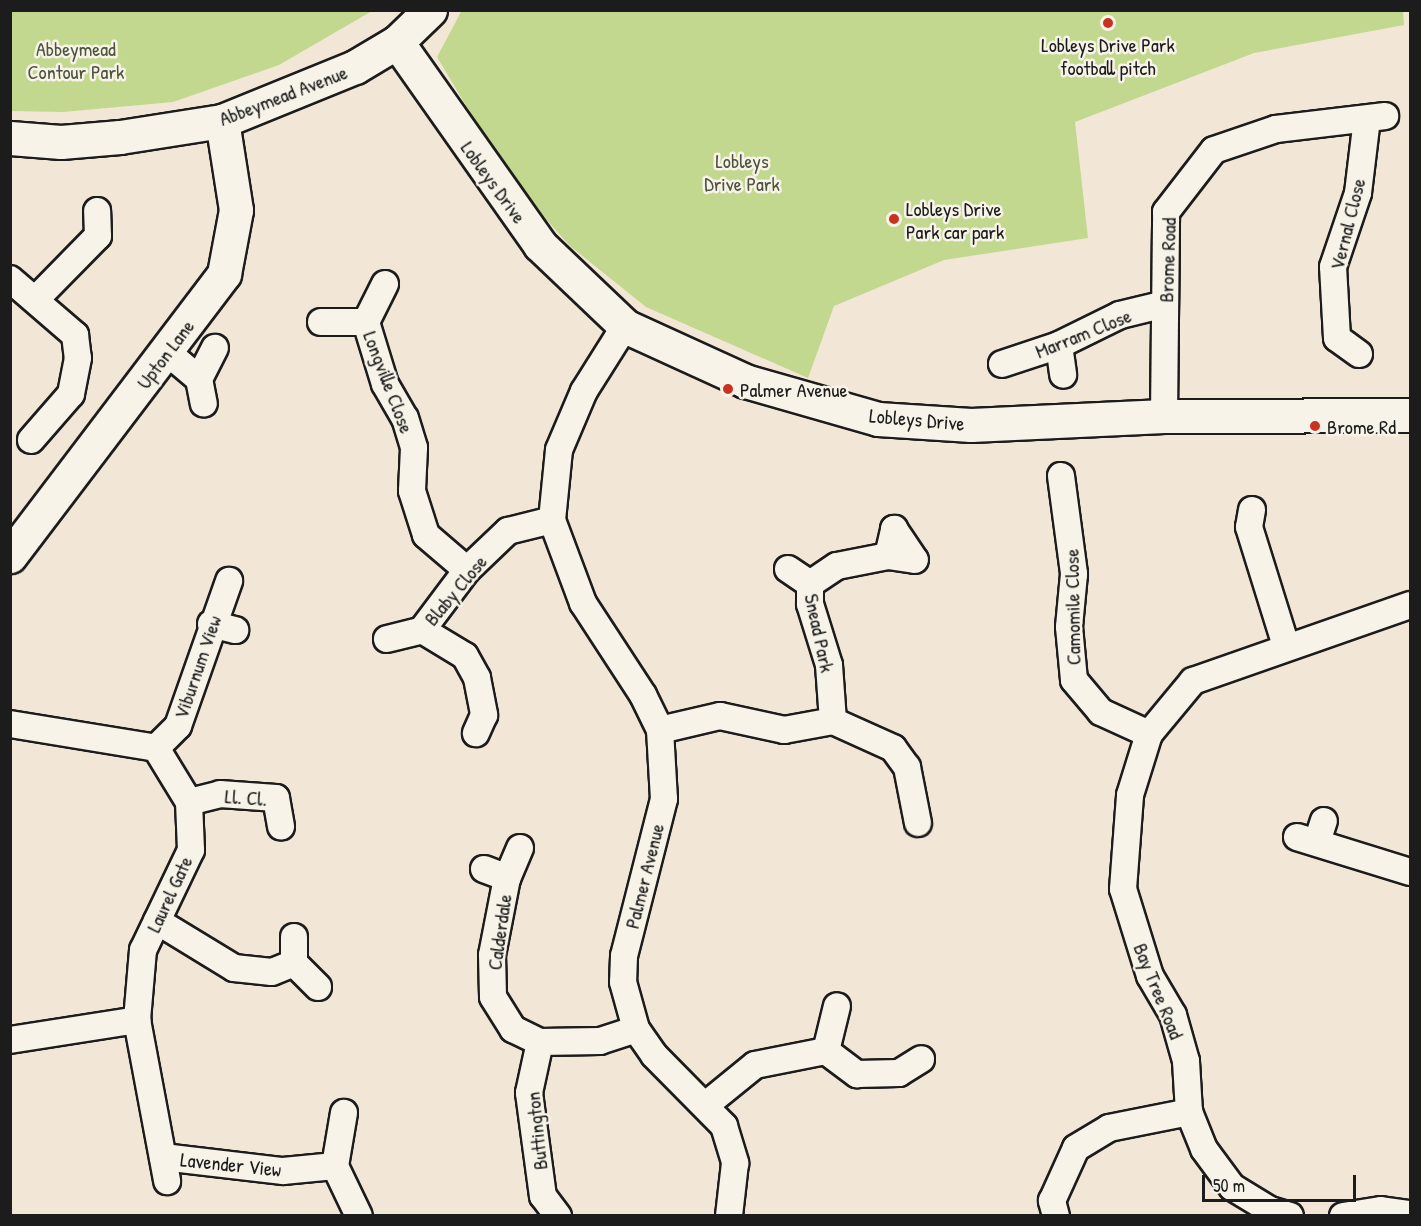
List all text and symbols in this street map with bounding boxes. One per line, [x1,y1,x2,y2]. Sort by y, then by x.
marker: Lobleys Drive Park football pitch [1101,16,1115,30]
place label: Lobleys Drive Park football pitch [1041,33,1175,80]
park label: Abbeymead Contour Park [28,37,124,84]
street label: Abbeymead Avenue [216,60,350,130]
street label: Lobleys Drive [456,136,532,228]
park label: Lobleys Drive Park [704,149,780,196]
street label: Vernal Close [1324,176,1370,272]
place label: Lobleys Drive Park car park [906,196,1004,243]
marker: Lobleys Drive Park car park [887,212,901,226]
street label: Brome Road [1154,217,1180,303]
street label: Marram Close [1032,303,1134,363]
street label: Upton Lane [131,315,199,393]
street label: Longville Close [359,328,419,436]
place label: Palmer Avenue [740,377,847,401]
marker: Palmer Avenue [721,382,735,396]
street label: Lobleys Drive [868,403,966,435]
place label: Brome Rd [1327,414,1396,438]
marker: Brome Rd [1308,419,1322,433]
street label: Camomile Close [1059,549,1085,665]
street label: Blaby Close [419,550,491,630]
street label: Snead Park [800,591,840,675]
street label: Viburnum View [168,612,226,722]
street label: Ll. Cl. [224,784,268,810]
street label: Palmer Avenue [619,821,669,931]
street label: Laurel Gate [141,852,197,936]
street label: Calderdale [482,892,516,972]
street label: Bay Tree Road [1129,939,1189,1043]
street label: Buttington [520,1091,552,1171]
street label: Lavender View [179,1147,283,1181]
scale bar [1205,1163,1360,1201]
text: 50 m [1213,1173,1245,1198]

